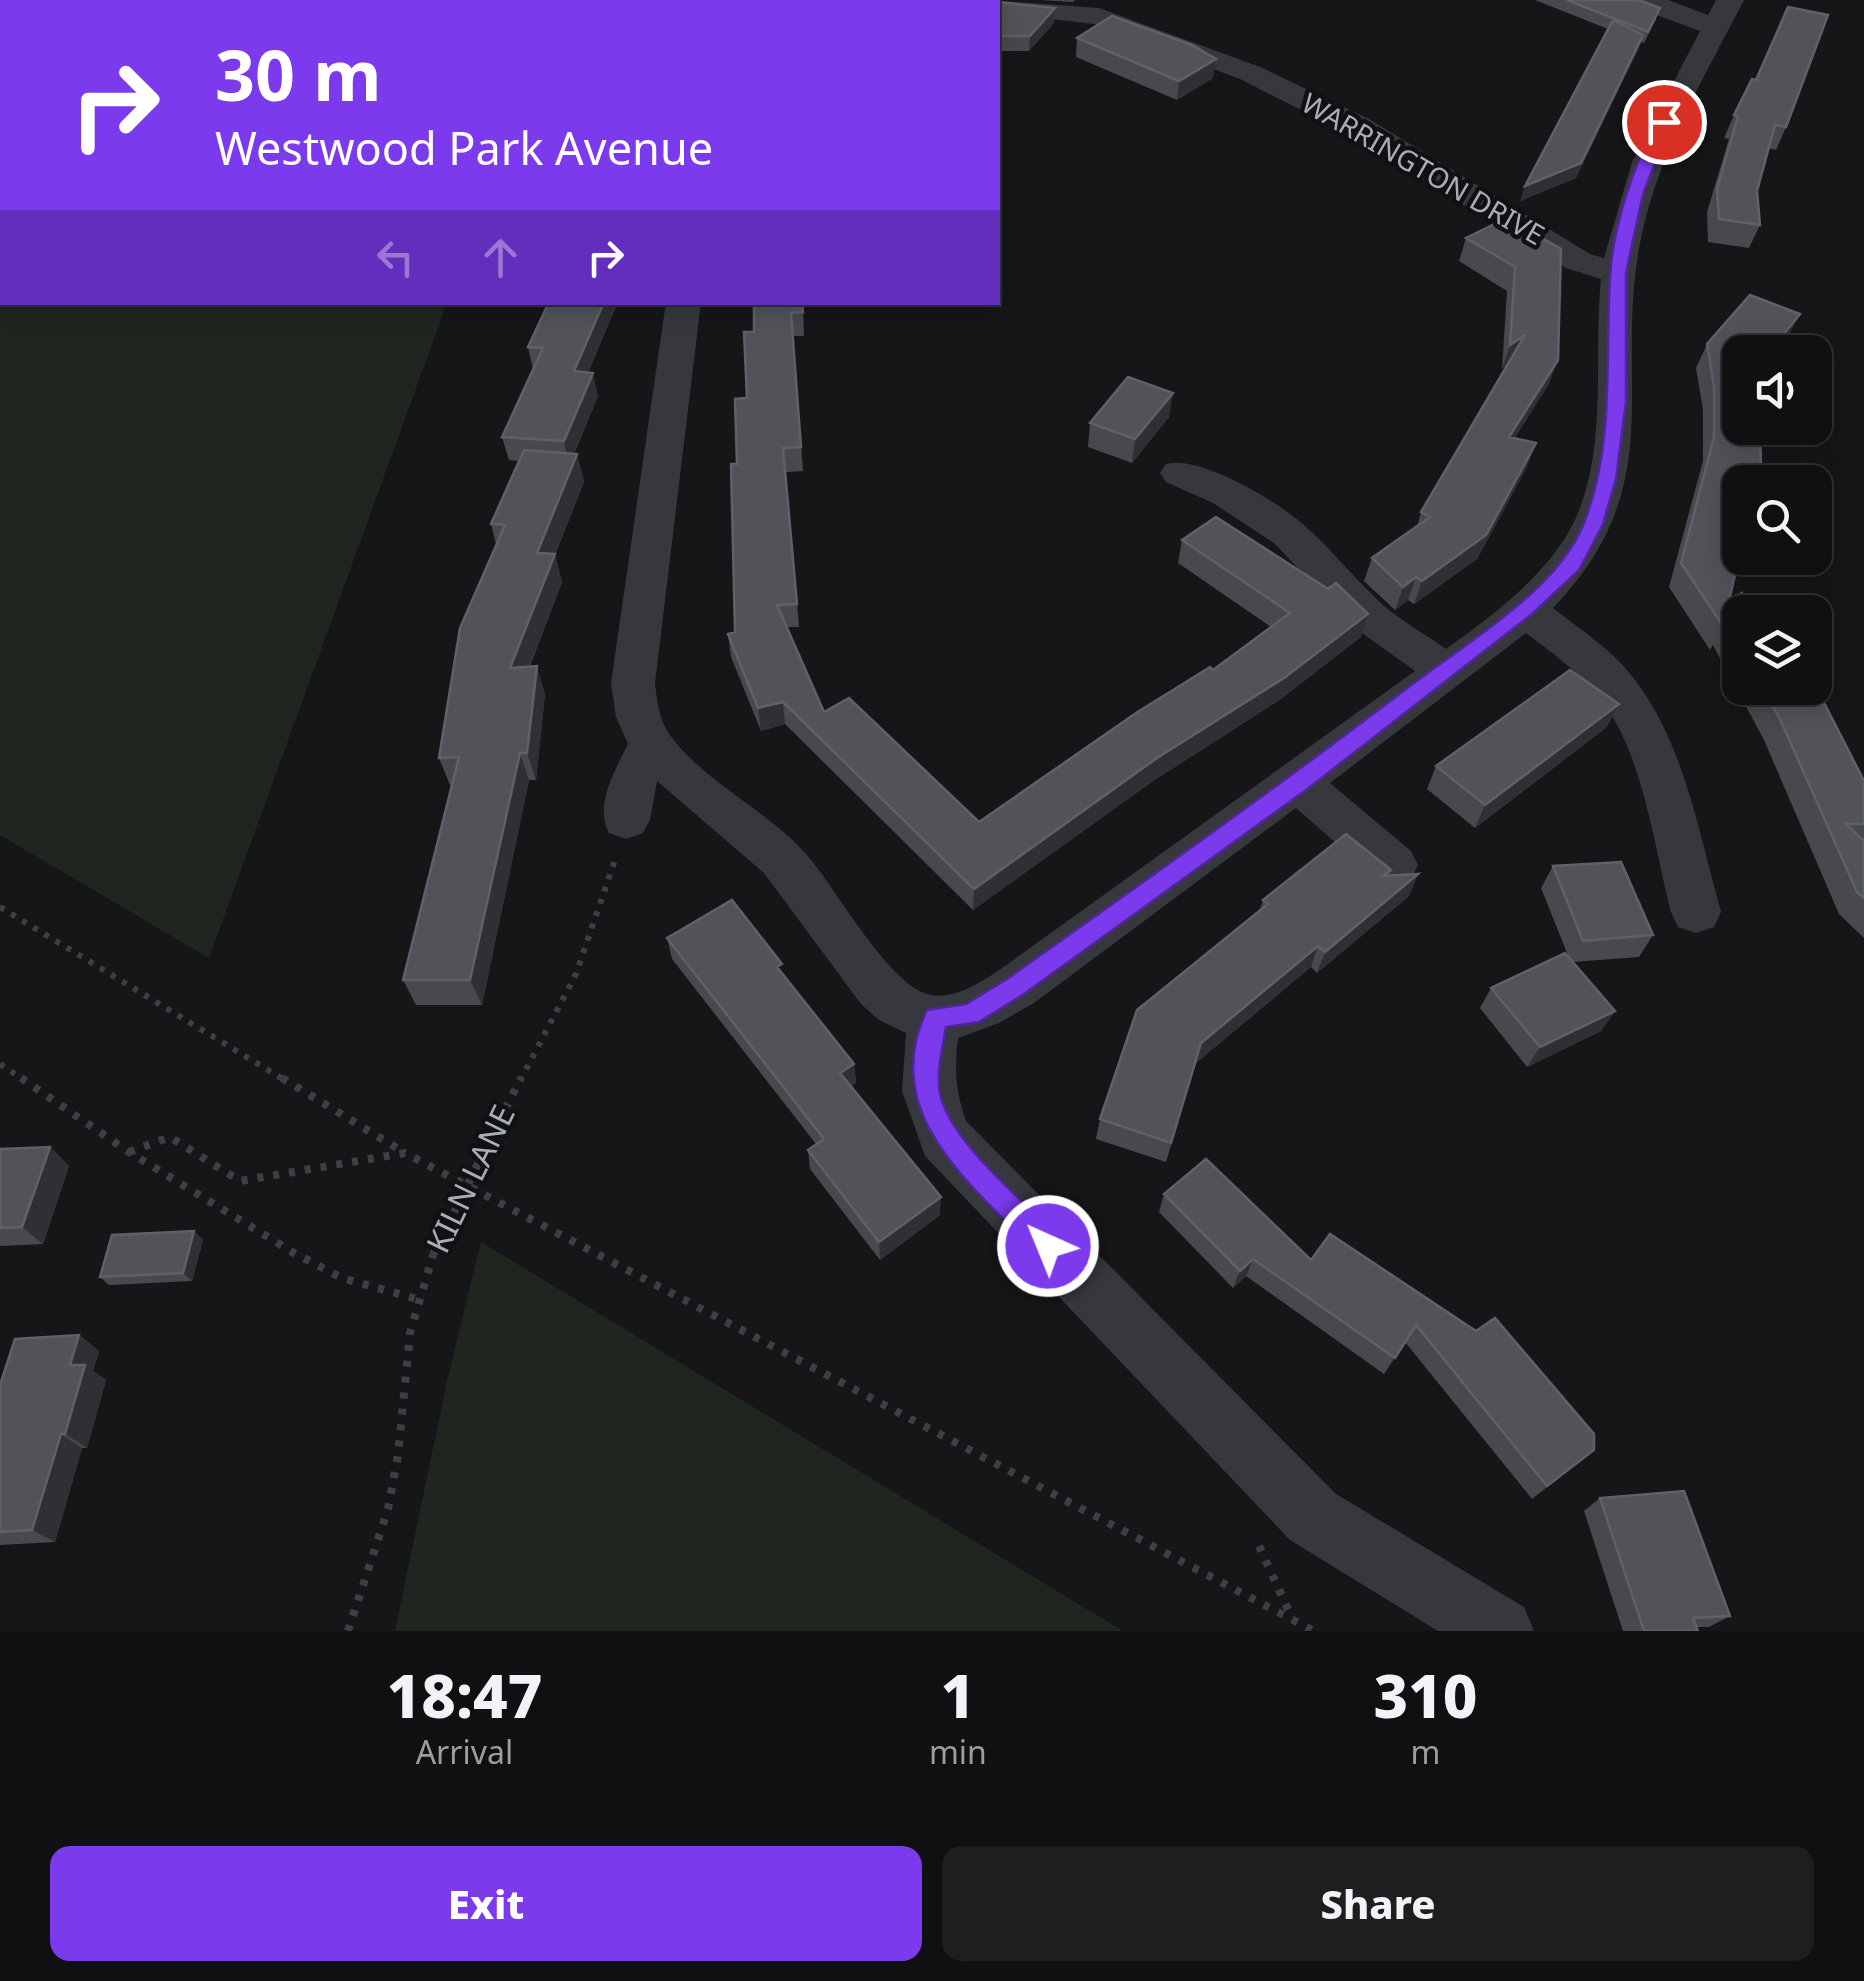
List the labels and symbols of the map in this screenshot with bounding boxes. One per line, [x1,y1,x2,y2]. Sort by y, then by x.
pin [1622,80,1707,165]
street label: WARRINGTON DRIVE [1295,83,1552,253]
street label: KILN LANE [415,1097,524,1259]
position arrow [996,1194,1100,1298]

